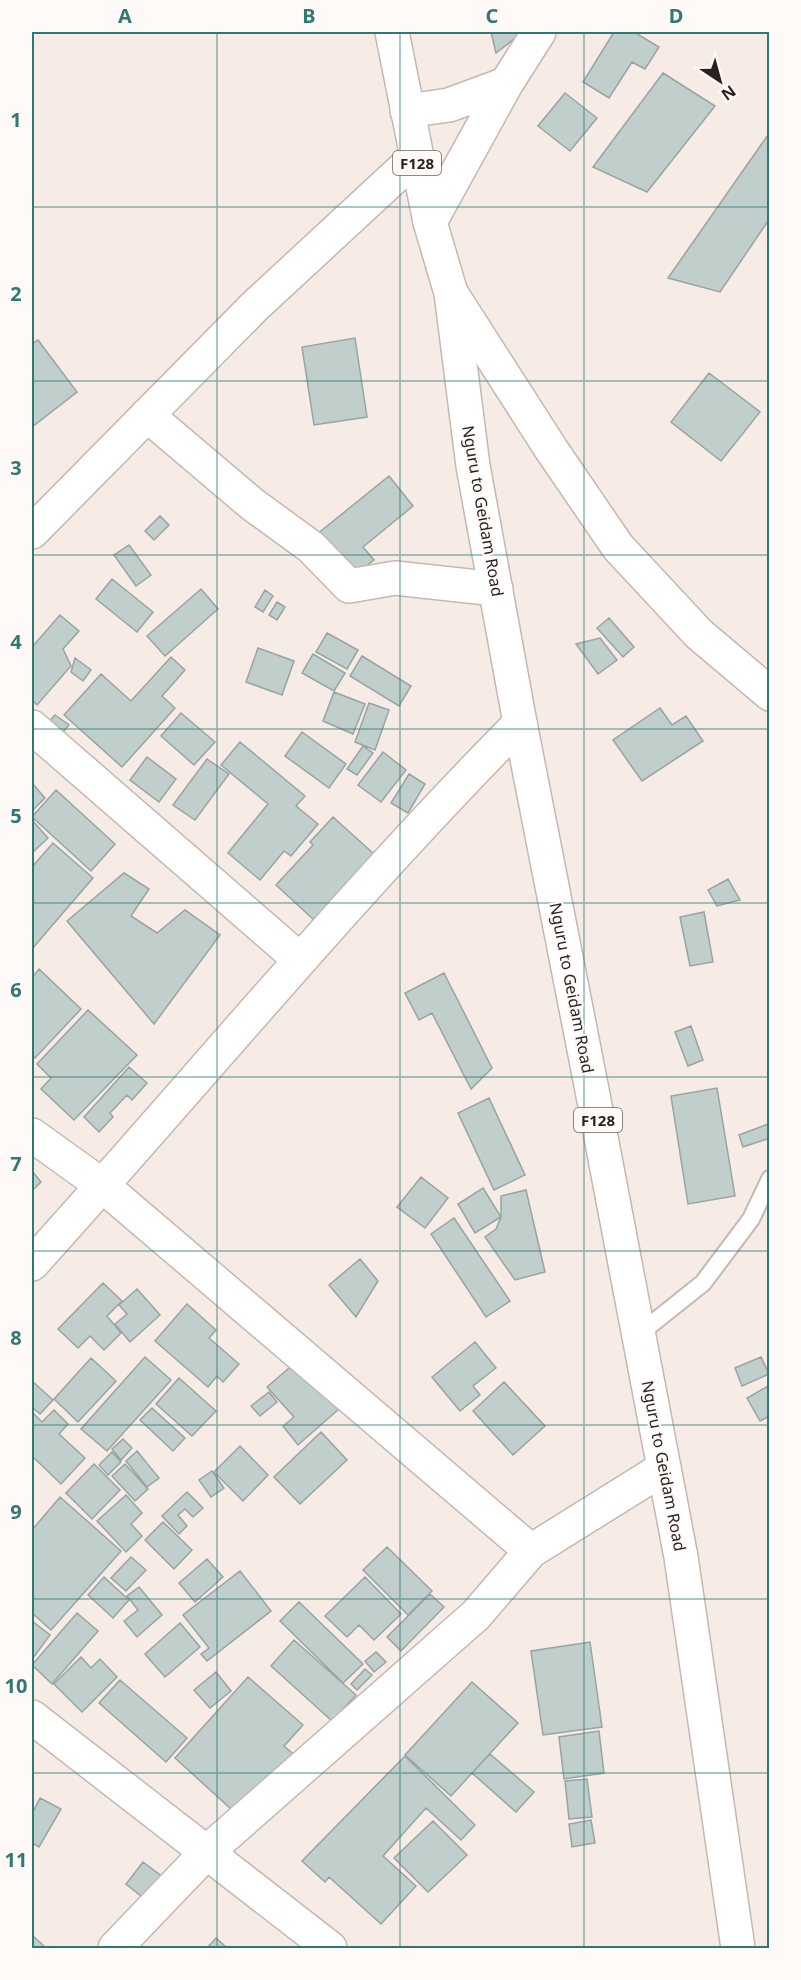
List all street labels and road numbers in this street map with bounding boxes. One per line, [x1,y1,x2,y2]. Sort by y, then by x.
road number: F128 [393,151,441,175]
street label: Nguru to Geidam Road [457,424,509,598]
street label: Nguru to Geidam Road [545,901,599,1075]
road number: F128 [574,1108,622,1132]
street label: Nguru to Geidam Road [637,1379,691,1553]

